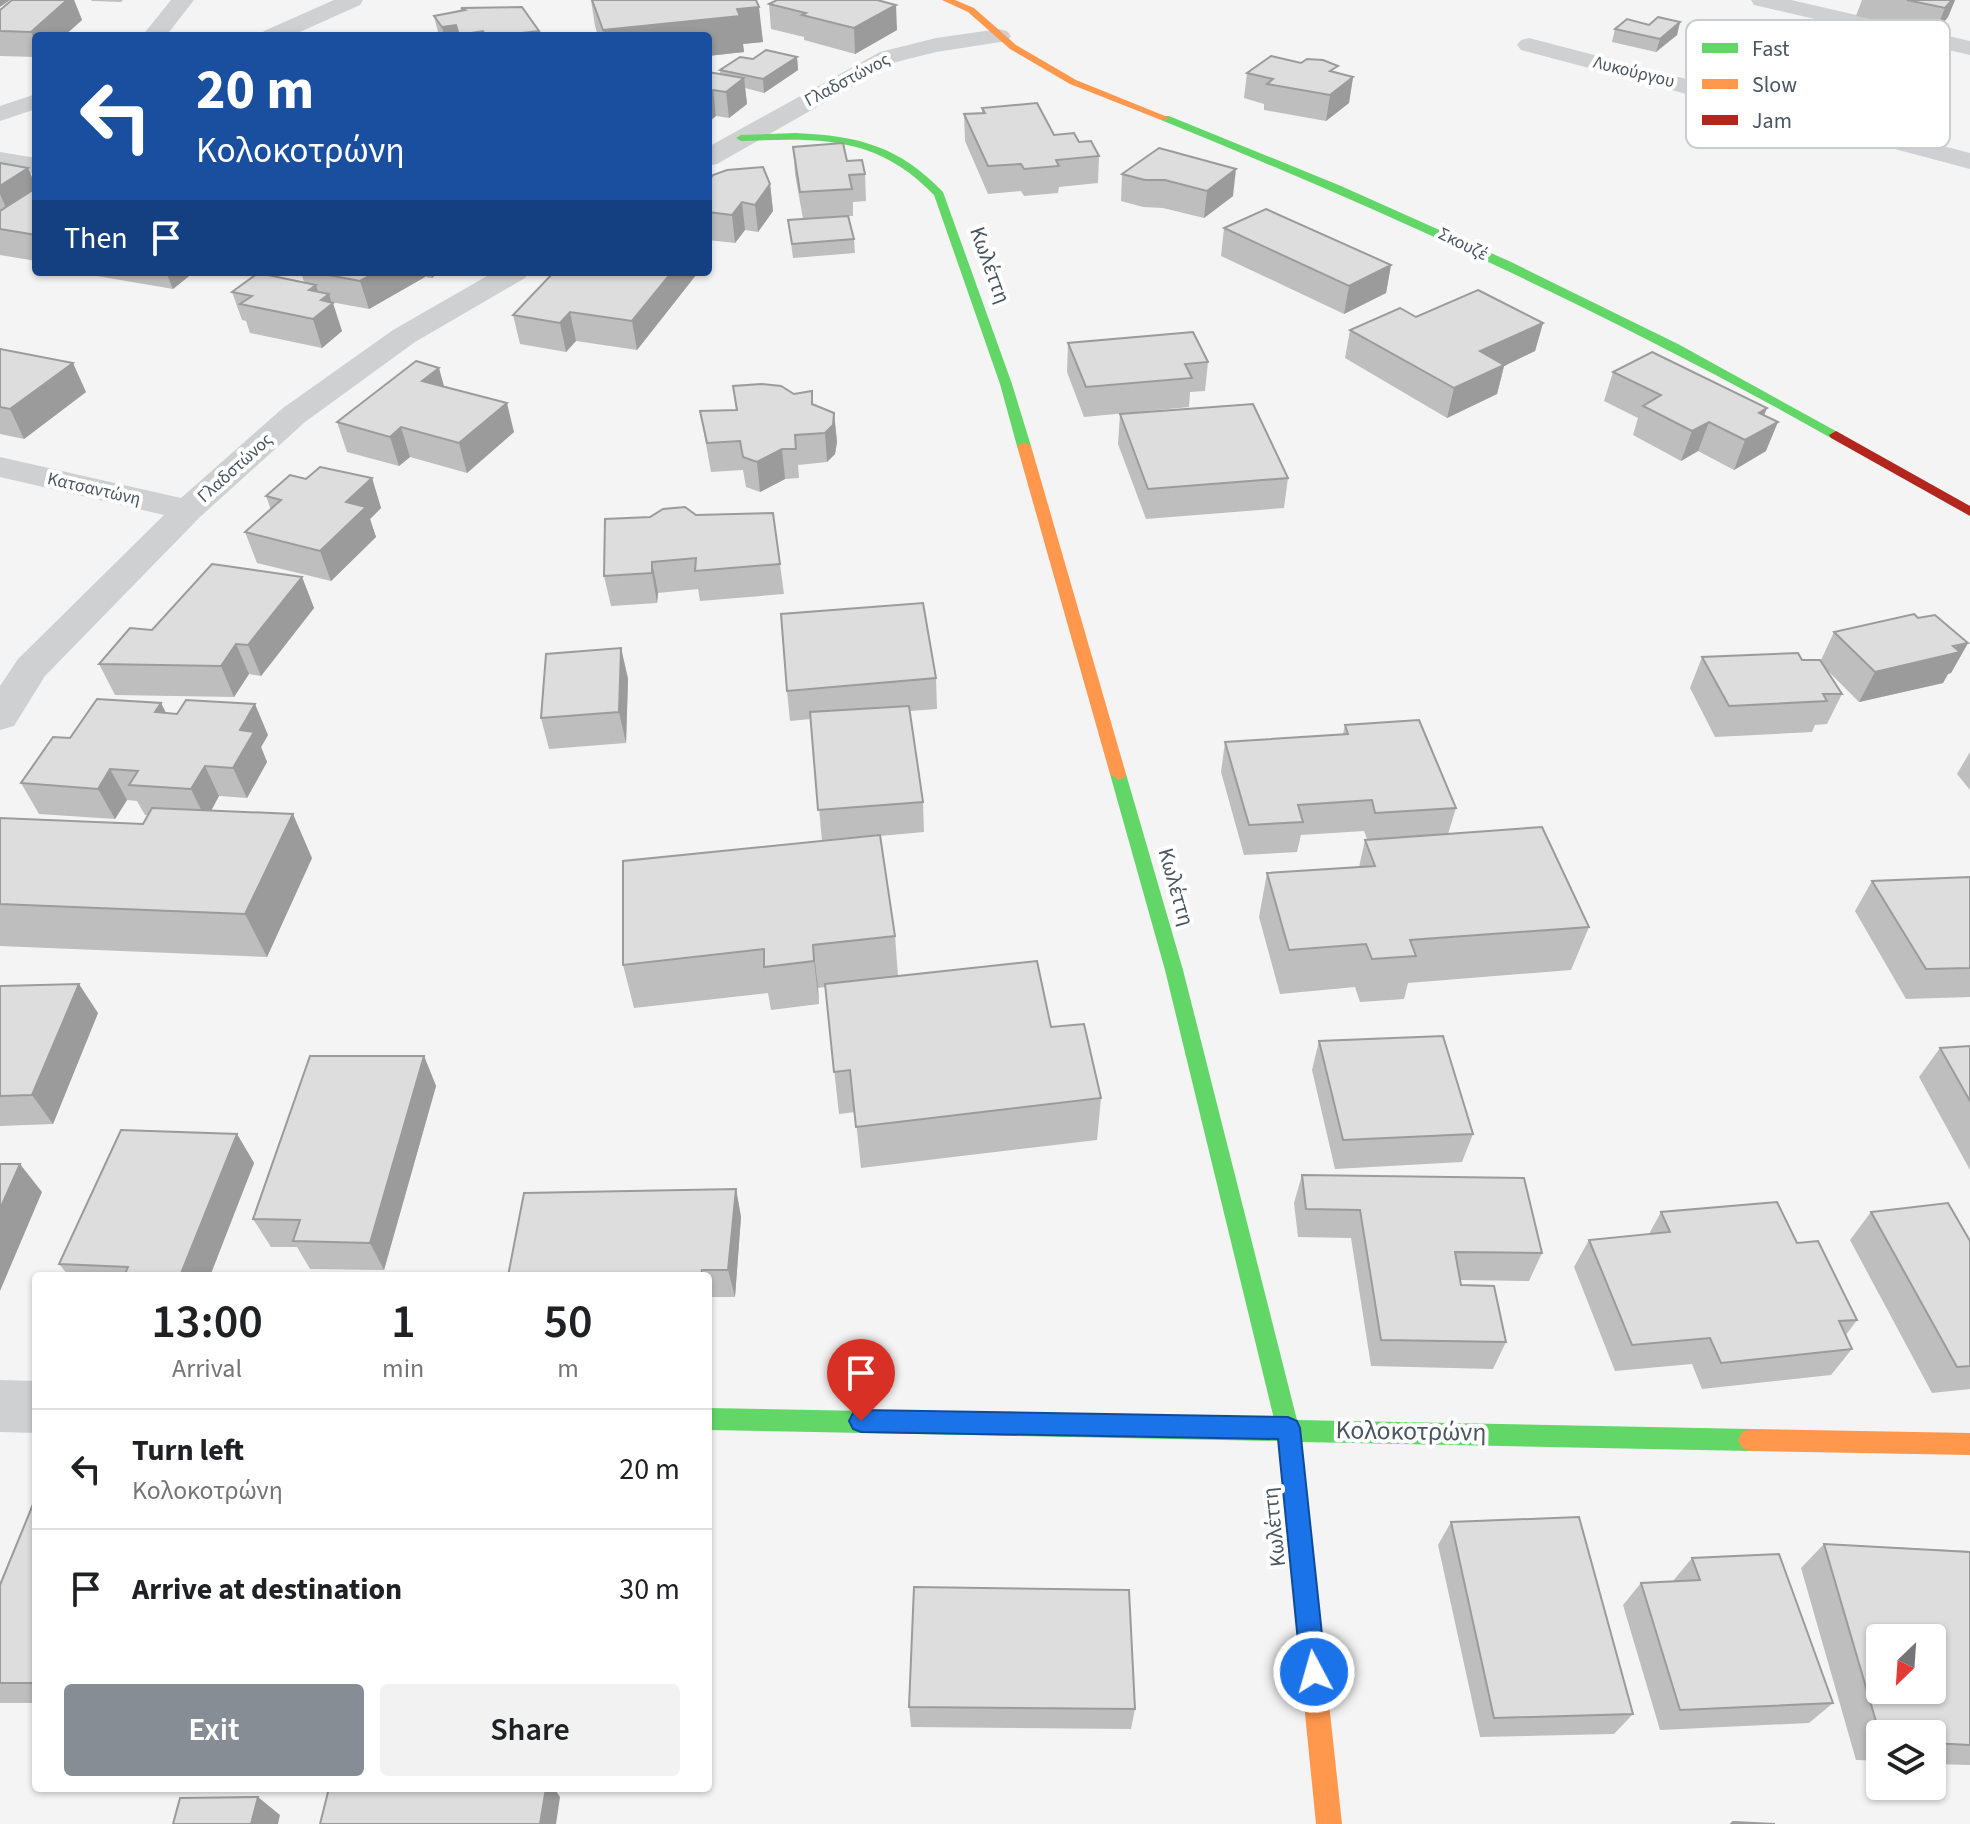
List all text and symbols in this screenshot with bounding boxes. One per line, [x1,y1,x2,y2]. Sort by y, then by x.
legend [1686,20,1950,148]
text: Fast [1752,33,1790,65]
street label: Γλαδστώνος [800,47,894,113]
street label: Λυκούργου [1591,50,1677,94]
text: 20 m [196,51,314,130]
icon: left [64,64,168,168]
text: Slow [1752,69,1797,101]
text: Jam [1752,105,1792,137]
text: Κολοκοτρώνη [196,125,405,176]
icon: arrive [144,216,188,260]
text: Then [64,217,128,260]
street label: Σκουζέ [1434,221,1492,267]
street label: Κωλέττη [961,222,1019,308]
street label: Γλαδστώνος [192,427,278,508]
street label: Κατσαντώνη [45,466,143,512]
street label: Κωλέττη [1150,844,1202,930]
text: 13:00 [151,1288,263,1356]
text: 1 [391,1288,416,1356]
text: 50 [544,1288,593,1356]
pin [827,1339,895,1421]
text: Arrival [172,1350,242,1387]
text: min [382,1350,424,1387]
text: m [557,1350,579,1387]
icon: arrive [839,1351,883,1395]
street label: Κολοκοτρώνη [1335,1411,1487,1451]
text: Turn left [132,1429,244,1472]
icon: left [64,1447,108,1491]
text: 20 m [619,1448,680,1491]
text: Κολοκοτρώνη [132,1472,283,1509]
street label: Κωλέττη [1254,1486,1294,1568]
icon: arrive [64,1567,108,1611]
text: Arrive at destination [132,1568,402,1611]
text: 30 m [619,1568,680,1611]
north arrow [1866,1624,1946,1704]
map controls [1866,1624,1946,1800]
position arrow [1272,1630,1356,1714]
button: Exit [64,1684,364,1776]
button: Share [380,1684,680,1776]
button: layers [1866,1720,1946,1800]

